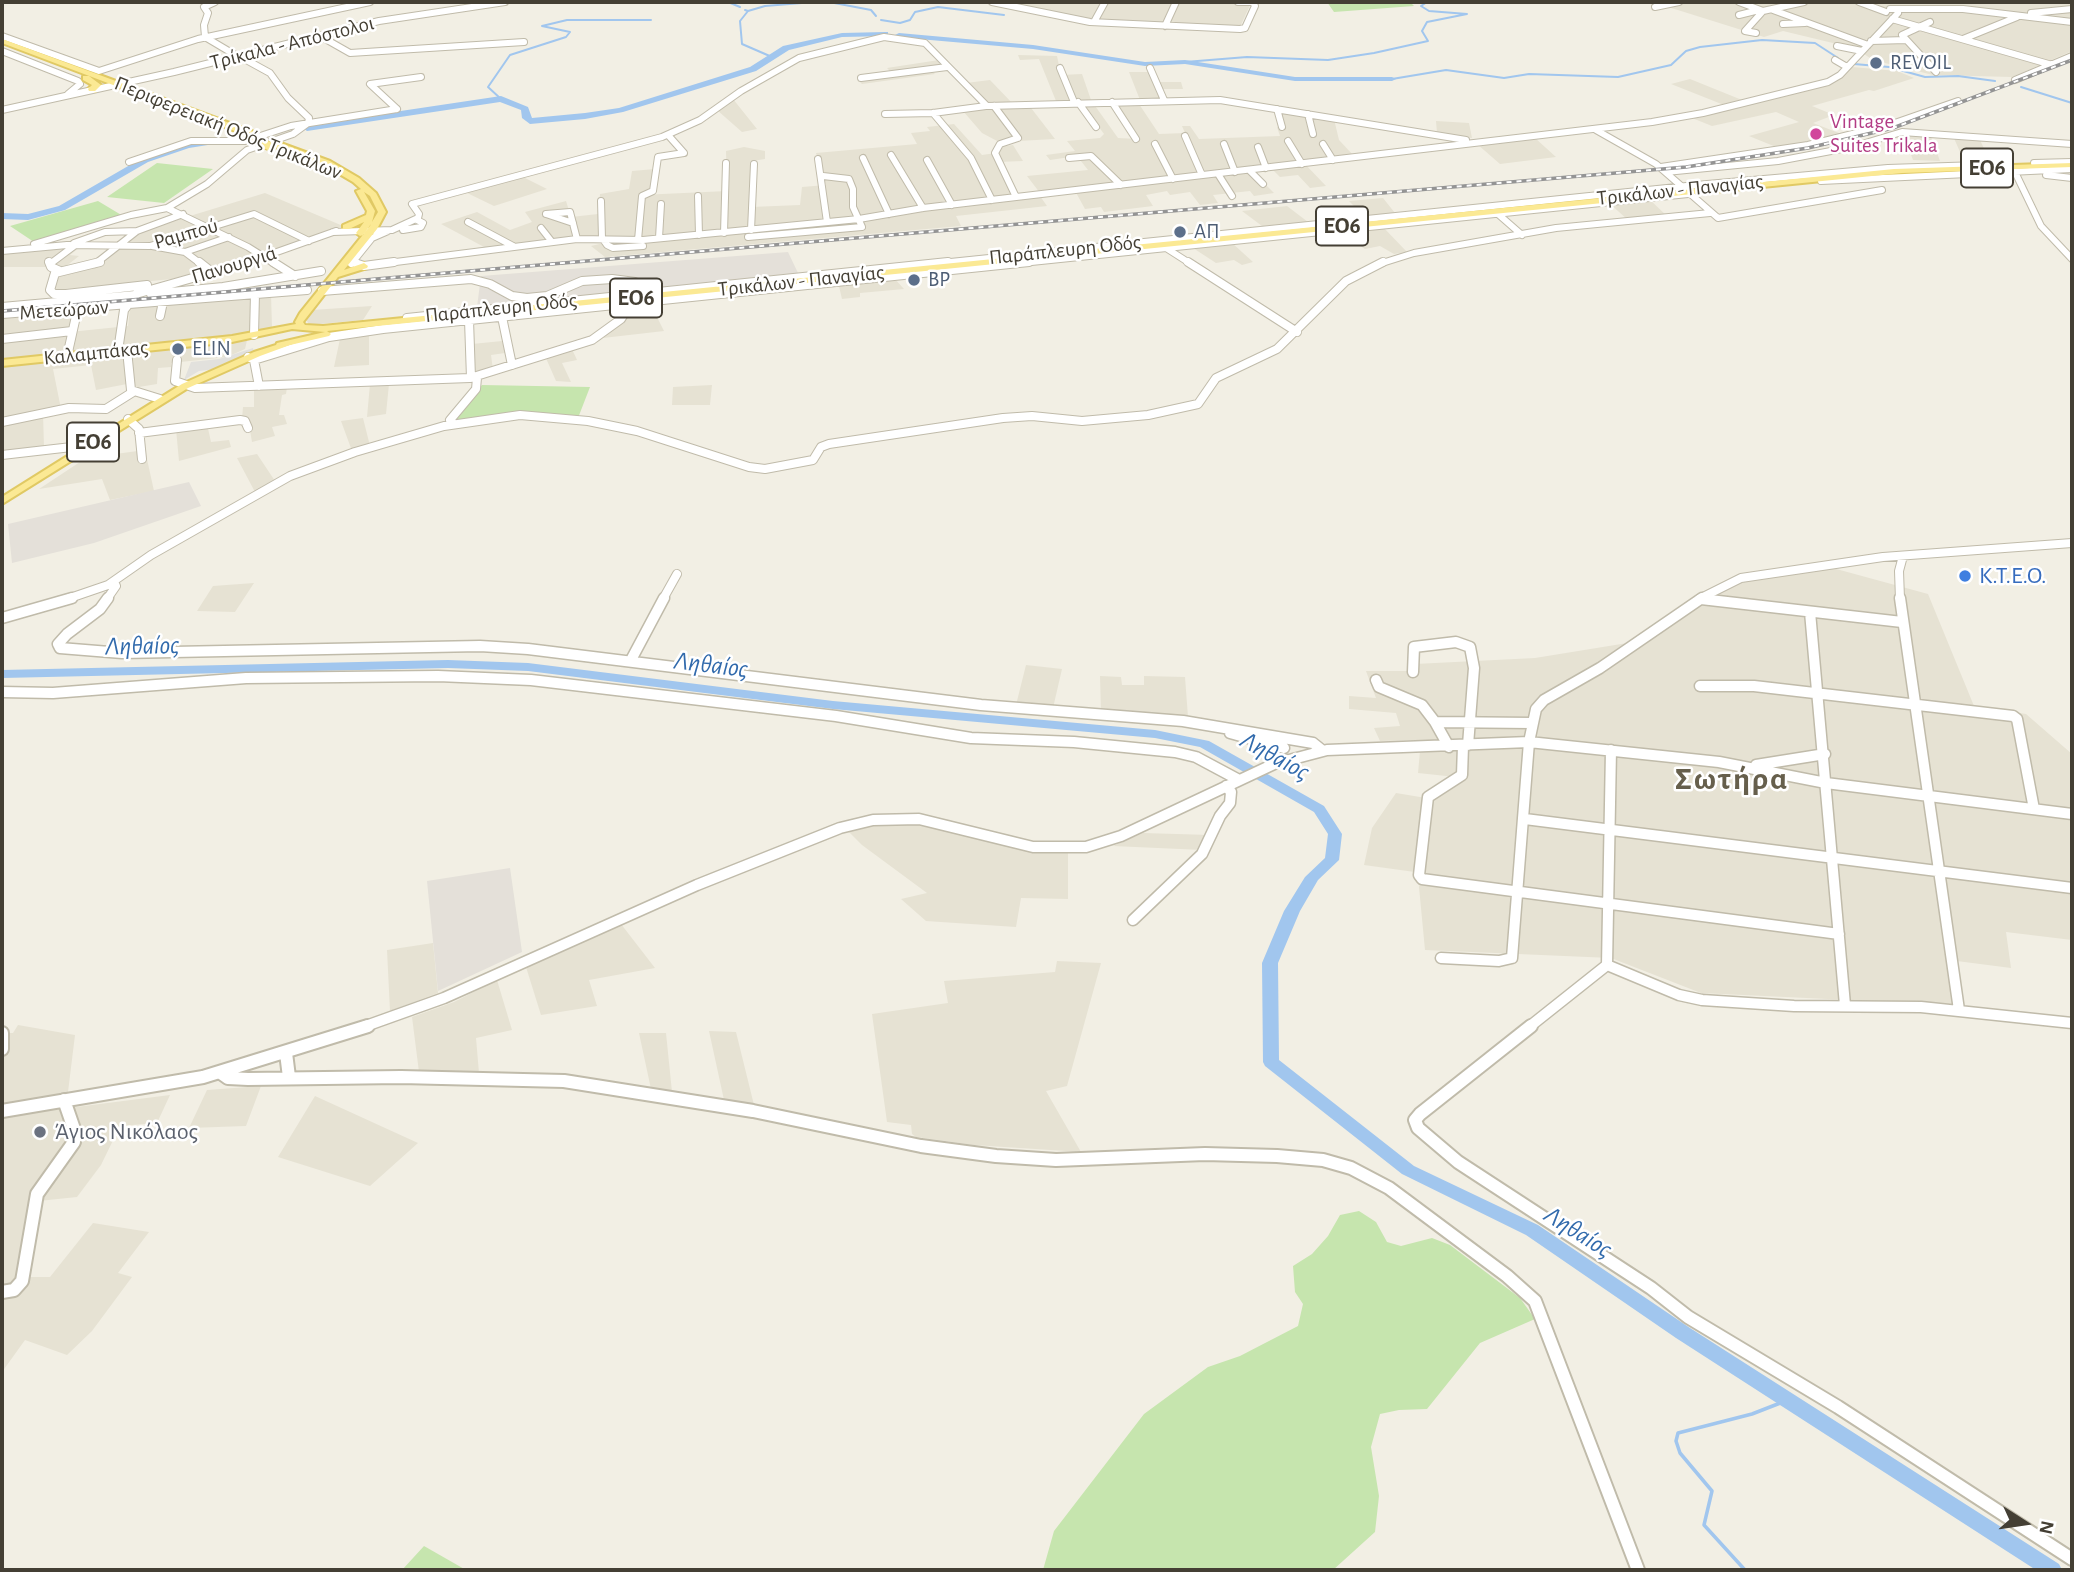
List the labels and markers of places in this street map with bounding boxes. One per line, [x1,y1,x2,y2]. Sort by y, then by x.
place label: REVOIL [1890,50,1951,76]
marker: REVOIL [1868,55,1884,71]
place label: Vintage Suites Trikala [1830,109,1938,159]
marker: Vintage Suites Trikala [1808,126,1824,142]
place label: ΑΠ [1194,219,1219,245]
marker: ΑΠ [1172,224,1188,240]
place label: BP [928,267,950,293]
marker: BP [906,272,922,288]
place label: ELIN [192,336,231,362]
marker: ELIN [170,341,186,357]
place label: Κ.Τ.Ε.Ο. [1979,562,2047,590]
marker: Κ.Τ.Ε.Ο. [1957,568,1973,584]
place label: Άγιος Νικόλαος [54,1118,198,1146]
marker: Άγιος Νικόλαος [32,1124,48,1140]

